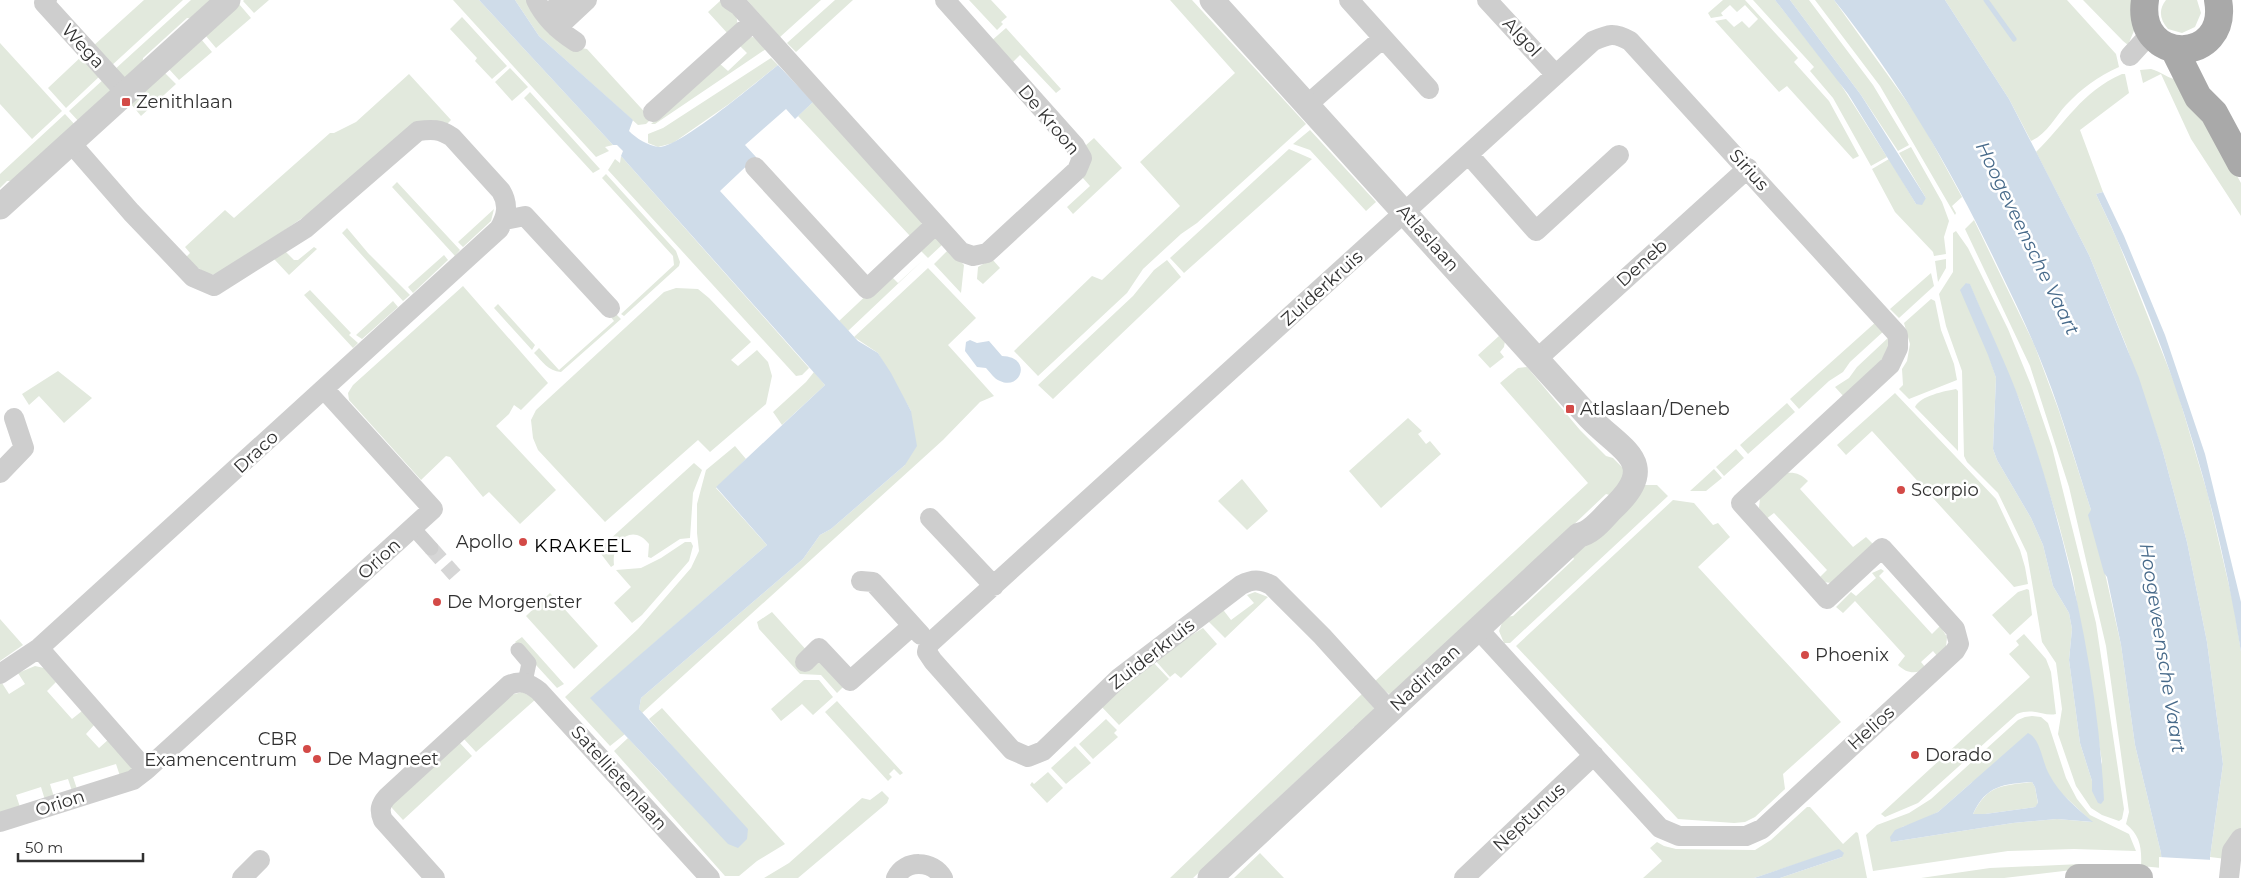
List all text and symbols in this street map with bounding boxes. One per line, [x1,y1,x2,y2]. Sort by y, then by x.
street label: Algol [1498,13,1546,61]
street label: Wega [57,19,109,73]
street label: De Kroon [1013,80,1085,160]
place label: Zenithlaan [136,91,233,113]
marker: Zenithlaan [120,96,132,108]
water label: Hoogeveensche Vaart [1971,138,2084,339]
street label: Sirius [1725,145,1774,196]
street label: Atlaslaan [1392,200,1464,276]
street label: Deneb [1612,234,1672,292]
street label: Zuiderkruis [1277,245,1368,330]
place label: Atlaslaan/Deneb [1580,398,1730,420]
marker: Atlaslaan/Deneb [1564,403,1576,415]
street label: Draco [229,426,283,478]
place label: Scorpio [1911,479,1979,501]
marker: Scorpio [1895,484,1907,496]
place label: Apollo [456,531,513,553]
street label: Orion [353,534,405,584]
district label: KRAKEEL [534,534,632,557]
marker: Apollo [517,536,529,548]
water label: Hoogeveensche Vaart [2135,542,2190,755]
place label: De Morgenster [447,591,582,613]
marker: De Morgenster [431,596,443,608]
street label: Zuiderkruis [1105,614,1199,694]
street label: Nadirlaan [1385,640,1465,716]
place label: Phoenix [1815,644,1889,666]
marker: Phoenix [1799,649,1811,661]
street label: Helios [1843,701,1899,755]
street label: Satellietenlaan [566,721,672,835]
place label: CBR Examencentrum [144,728,297,771]
marker: CBR Examencentrum [301,743,313,755]
place label: Dorado [1925,744,1992,766]
place label: De Magneet [327,748,439,770]
marker: Dorado [1909,749,1921,761]
marker: De Magneet [311,753,323,765]
street label: Neptunus [1489,778,1570,856]
street label: Orion [33,785,87,821]
scale bar [18,830,142,862]
text: 50 m [25,838,63,857]

